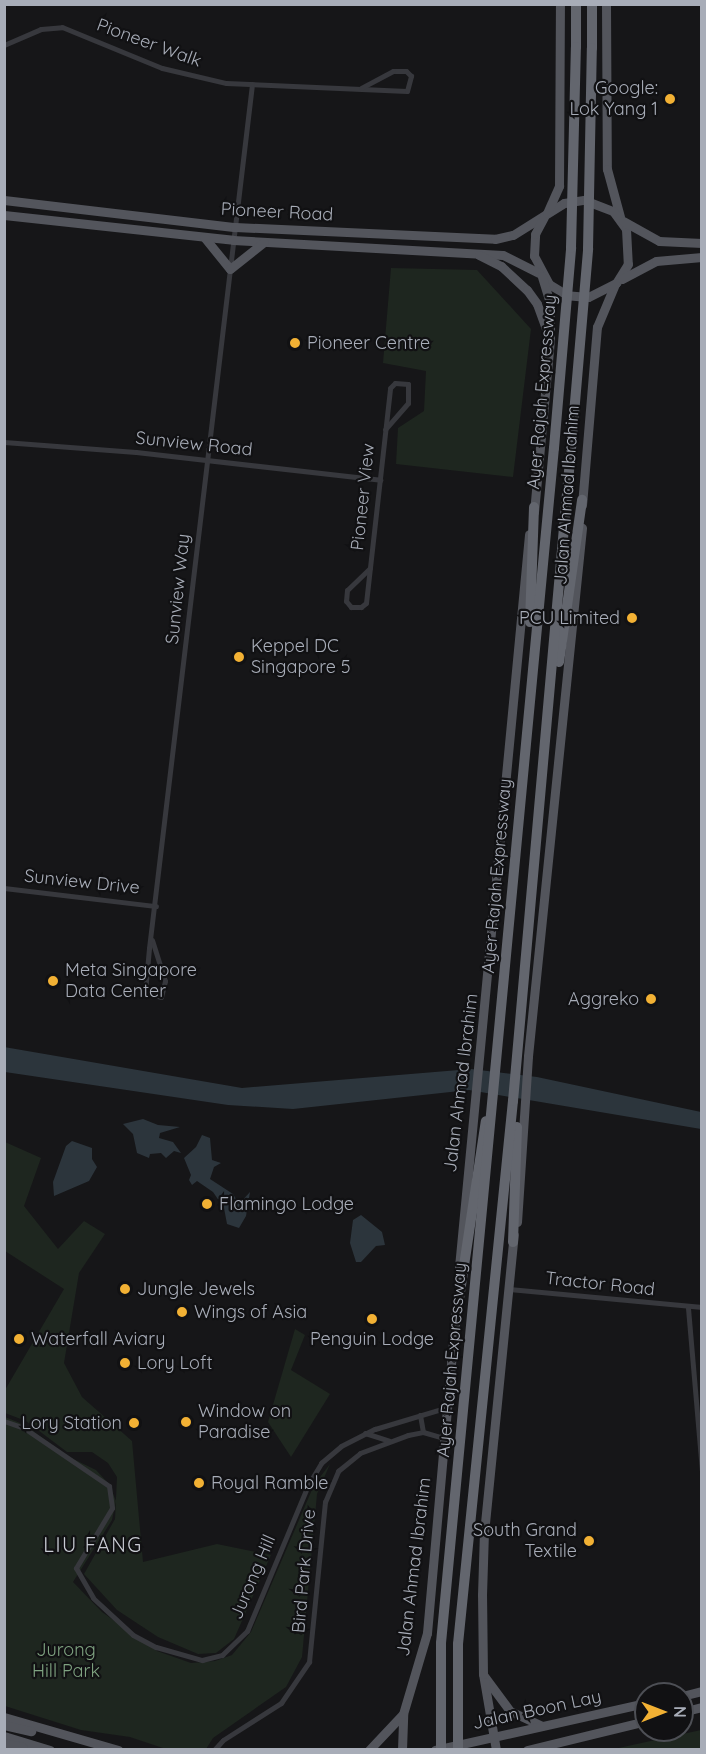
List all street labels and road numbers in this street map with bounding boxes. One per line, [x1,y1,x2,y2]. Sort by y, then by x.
street label: Pioneer Walk [94,14,204,72]
street label: Pioneer Road [220,198,334,226]
street label: Ayer Rajah Expressway [523,294,561,490]
street label: Jalan Ahmad Ibrahim [550,404,584,586]
street label: Sunview Road [135,427,253,461]
street label: Pioneer View [347,442,379,552]
street label: Sunview Way [161,533,195,645]
street label: Ayer Rajah Expressway [478,778,516,974]
street label: Sunview Drive [23,865,141,899]
street label: Jalan Ahmad Ibrahim [439,992,483,1174]
street label: Ayer Rajah Expressway [433,1262,471,1458]
street label: Tractor Road [544,1268,656,1300]
street label: Jalan Ahmad Ibrahim [392,1476,436,1658]
street label: Bird Park Drive [288,1508,320,1634]
street label: Jurong Hill [226,1532,280,1622]
street label: Jalan Boon Lay [471,1686,603,1734]

